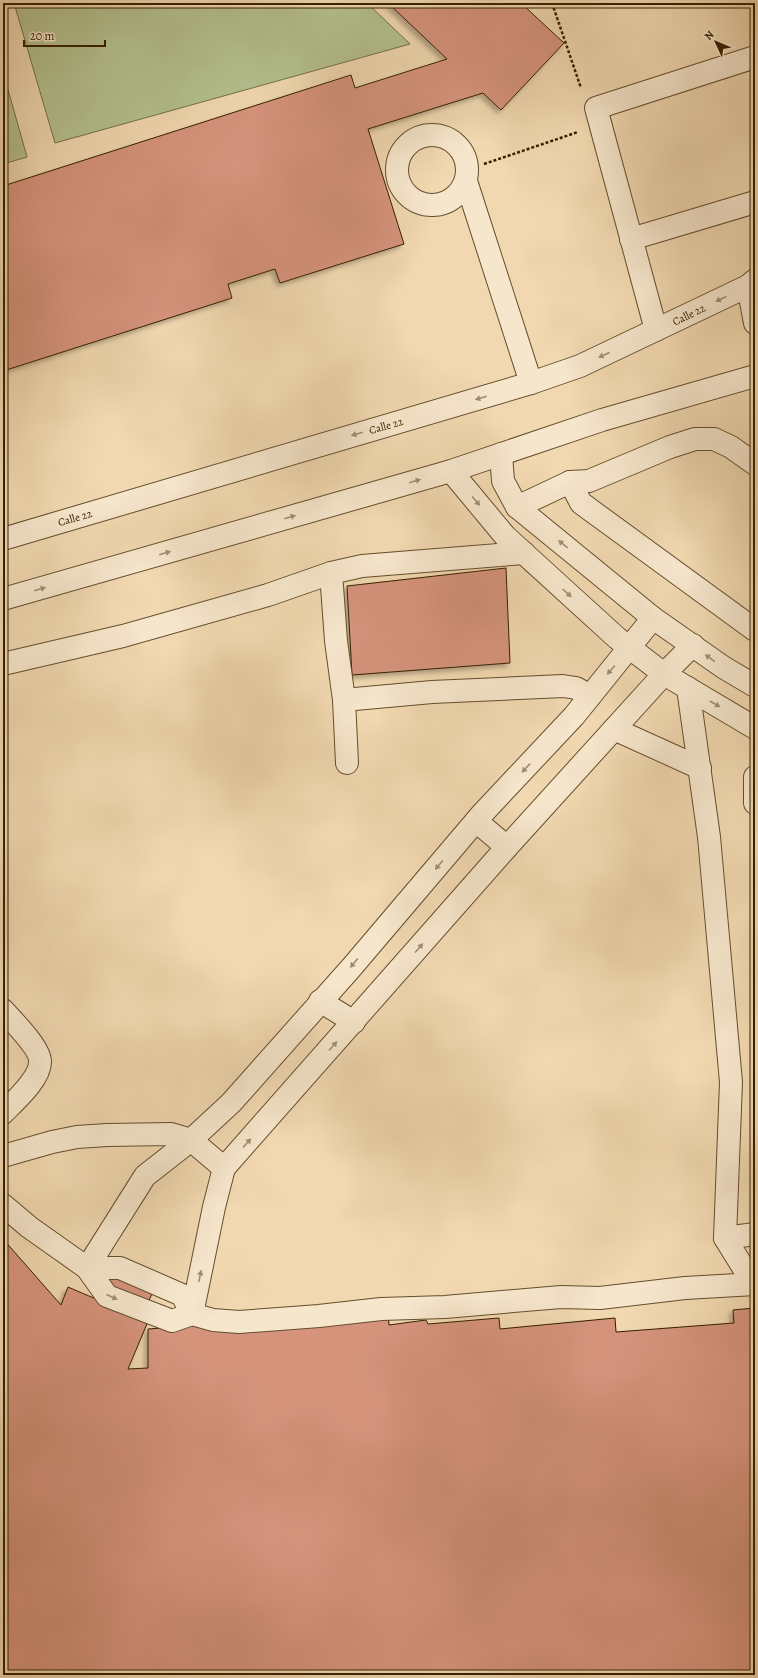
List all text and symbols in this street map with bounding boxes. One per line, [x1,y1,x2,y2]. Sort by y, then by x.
scale bar [24,22,105,48]
north arrow [696,22,736,62]
text: N [701,27,717,43]
text: 20 m [30,28,54,44]
one-way arrow [716,296,727,302]
street label: Calle 22 [670,301,708,329]
one-way arrow [598,352,610,358]
one-way arrow [475,395,487,401]
street label: Calle 22 [367,414,405,438]
one-way arrow [350,431,362,437]
one-way arrow [410,478,422,484]
one-way arrow [471,495,480,506]
street label: Calle 22 [56,506,94,530]
one-way arrow [285,514,297,520]
one-way arrow [558,540,569,548]
one-way arrow [160,550,172,556]
one-way arrow [35,586,47,592]
one-way arrow [562,588,573,597]
one-way arrow [705,654,716,662]
one-way arrow [607,665,616,676]
one-way arrow [709,701,721,708]
one-way arrow [521,763,530,773]
one-way arrow [434,859,443,870]
one-way arrow [414,943,424,953]
one-way arrow [350,958,359,969]
one-way arrow [329,1041,338,1051]
one-way arrow [242,1139,251,1148]
one-way arrow [197,1269,203,1282]
one-way arrow [106,1294,118,1300]

